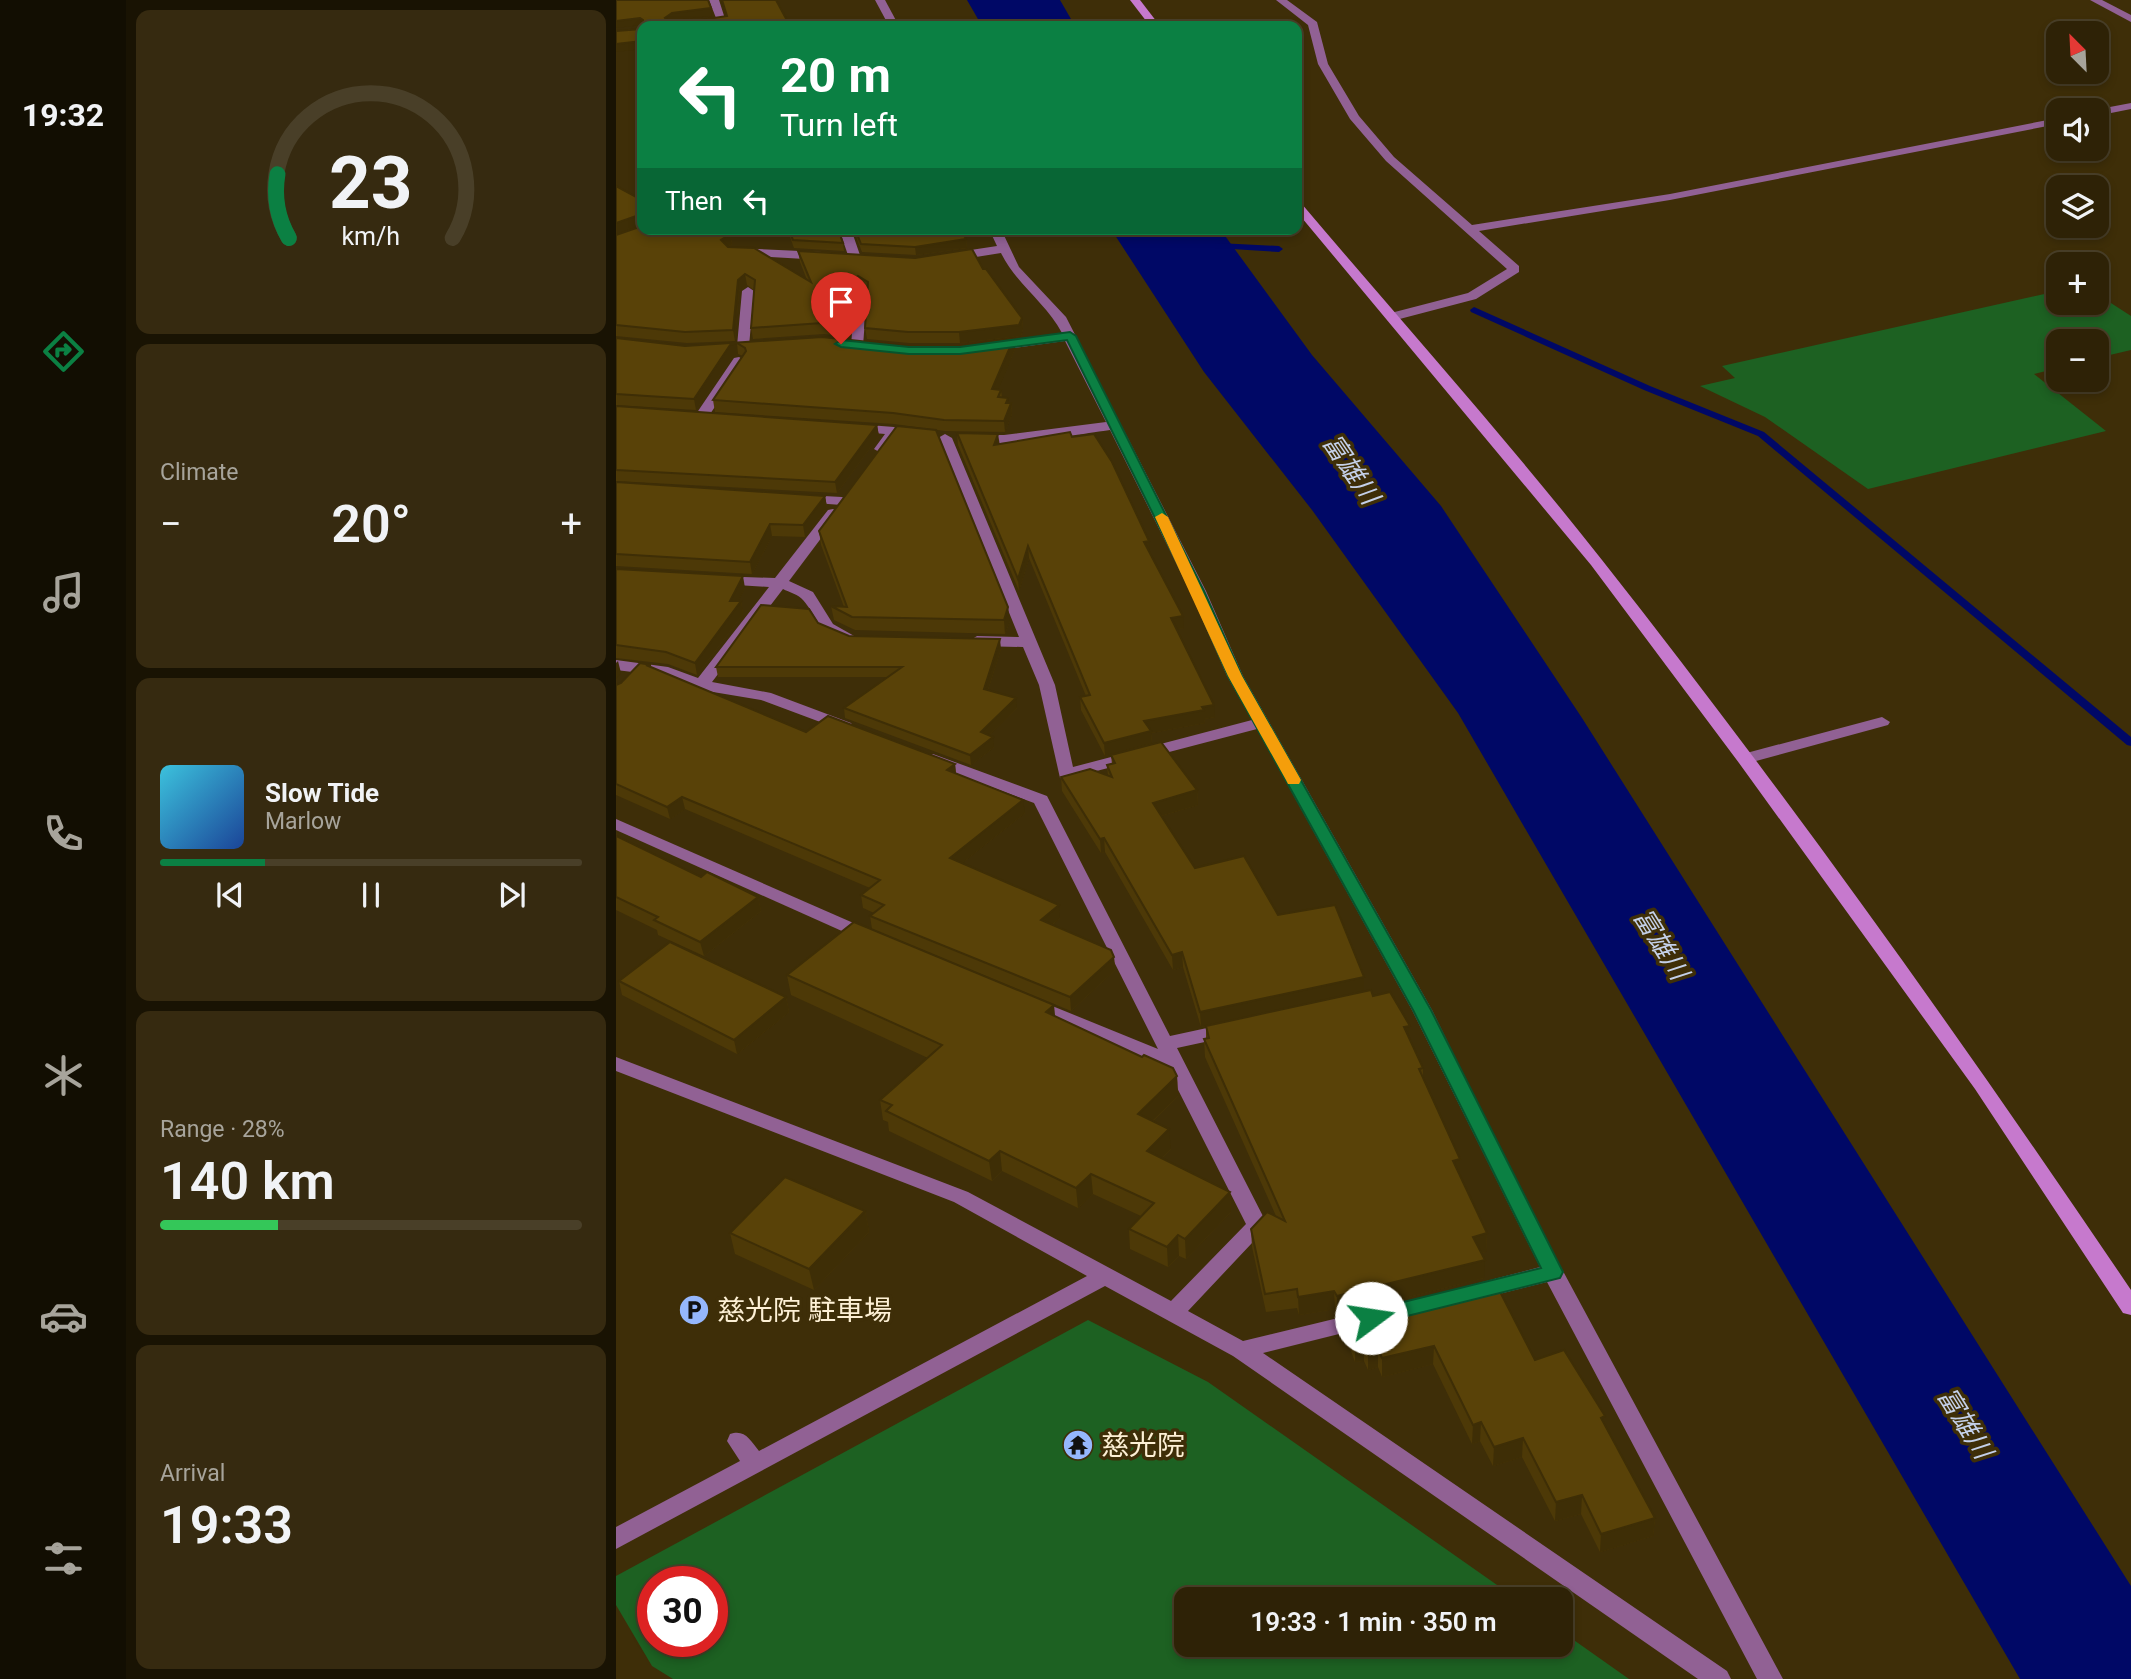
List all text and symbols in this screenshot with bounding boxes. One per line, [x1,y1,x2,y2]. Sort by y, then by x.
north arrow [2046,21,2109,84]
map controls [2046,21,2109,392]
text: 20 m [780,47,891,104]
icon: left [665,49,756,140]
text: 19:32 [22,96,104,134]
button: sound [2046,98,2109,161]
text: Turn left [780,106,898,144]
text: 23 [329,140,413,226]
button: layers [2046,175,2109,238]
icon: left [737,182,775,220]
text: Then [665,186,723,216]
text: km/h [342,222,400,251]
button: + [2046,252,2109,315]
pin [811,272,871,344]
icon: arrive [822,283,860,321]
icon: directions [39,327,88,376]
button: − [2046,329,2109,392]
water label: 富雄川 [1317,428,1387,512]
text: Climate [160,459,239,486]
text: 20° [331,494,411,555]
text: − [160,502,182,546]
text: + [560,502,582,546]
icon: music [39,568,88,617]
text: Slow Tide [265,778,379,808]
text: Marlow [265,808,341,835]
icon: phone [39,809,88,858]
icon: previous [211,876,249,914]
icon: pause [352,876,390,914]
icon: next [493,876,531,914]
water label: 富雄川 [1628,903,1696,988]
icon: climate [39,1051,88,1100]
text: Range · 28% [160,1116,285,1143]
text: 140 km [160,1151,335,1212]
position arrow [1334,1281,1408,1355]
icon: car [39,1292,88,1341]
parking icon: 慈光院 駐車場 [677,1293,711,1327]
place label: 慈光院 駐車場 [717,1294,892,1327]
water label: 富雄川 [1932,1382,2000,1467]
temple icon: 慈光院 [1061,1428,1095,1462]
place label: 慈光院 [1101,1429,1185,1462]
text: Arrival [160,1460,225,1487]
text: 19:33 [160,1495,293,1556]
icon: filters [39,1534,88,1583]
speed limit sign: 30 [637,1566,728,1657]
text: 19:33 · 1 min · 350 m [1250,1607,1497,1637]

